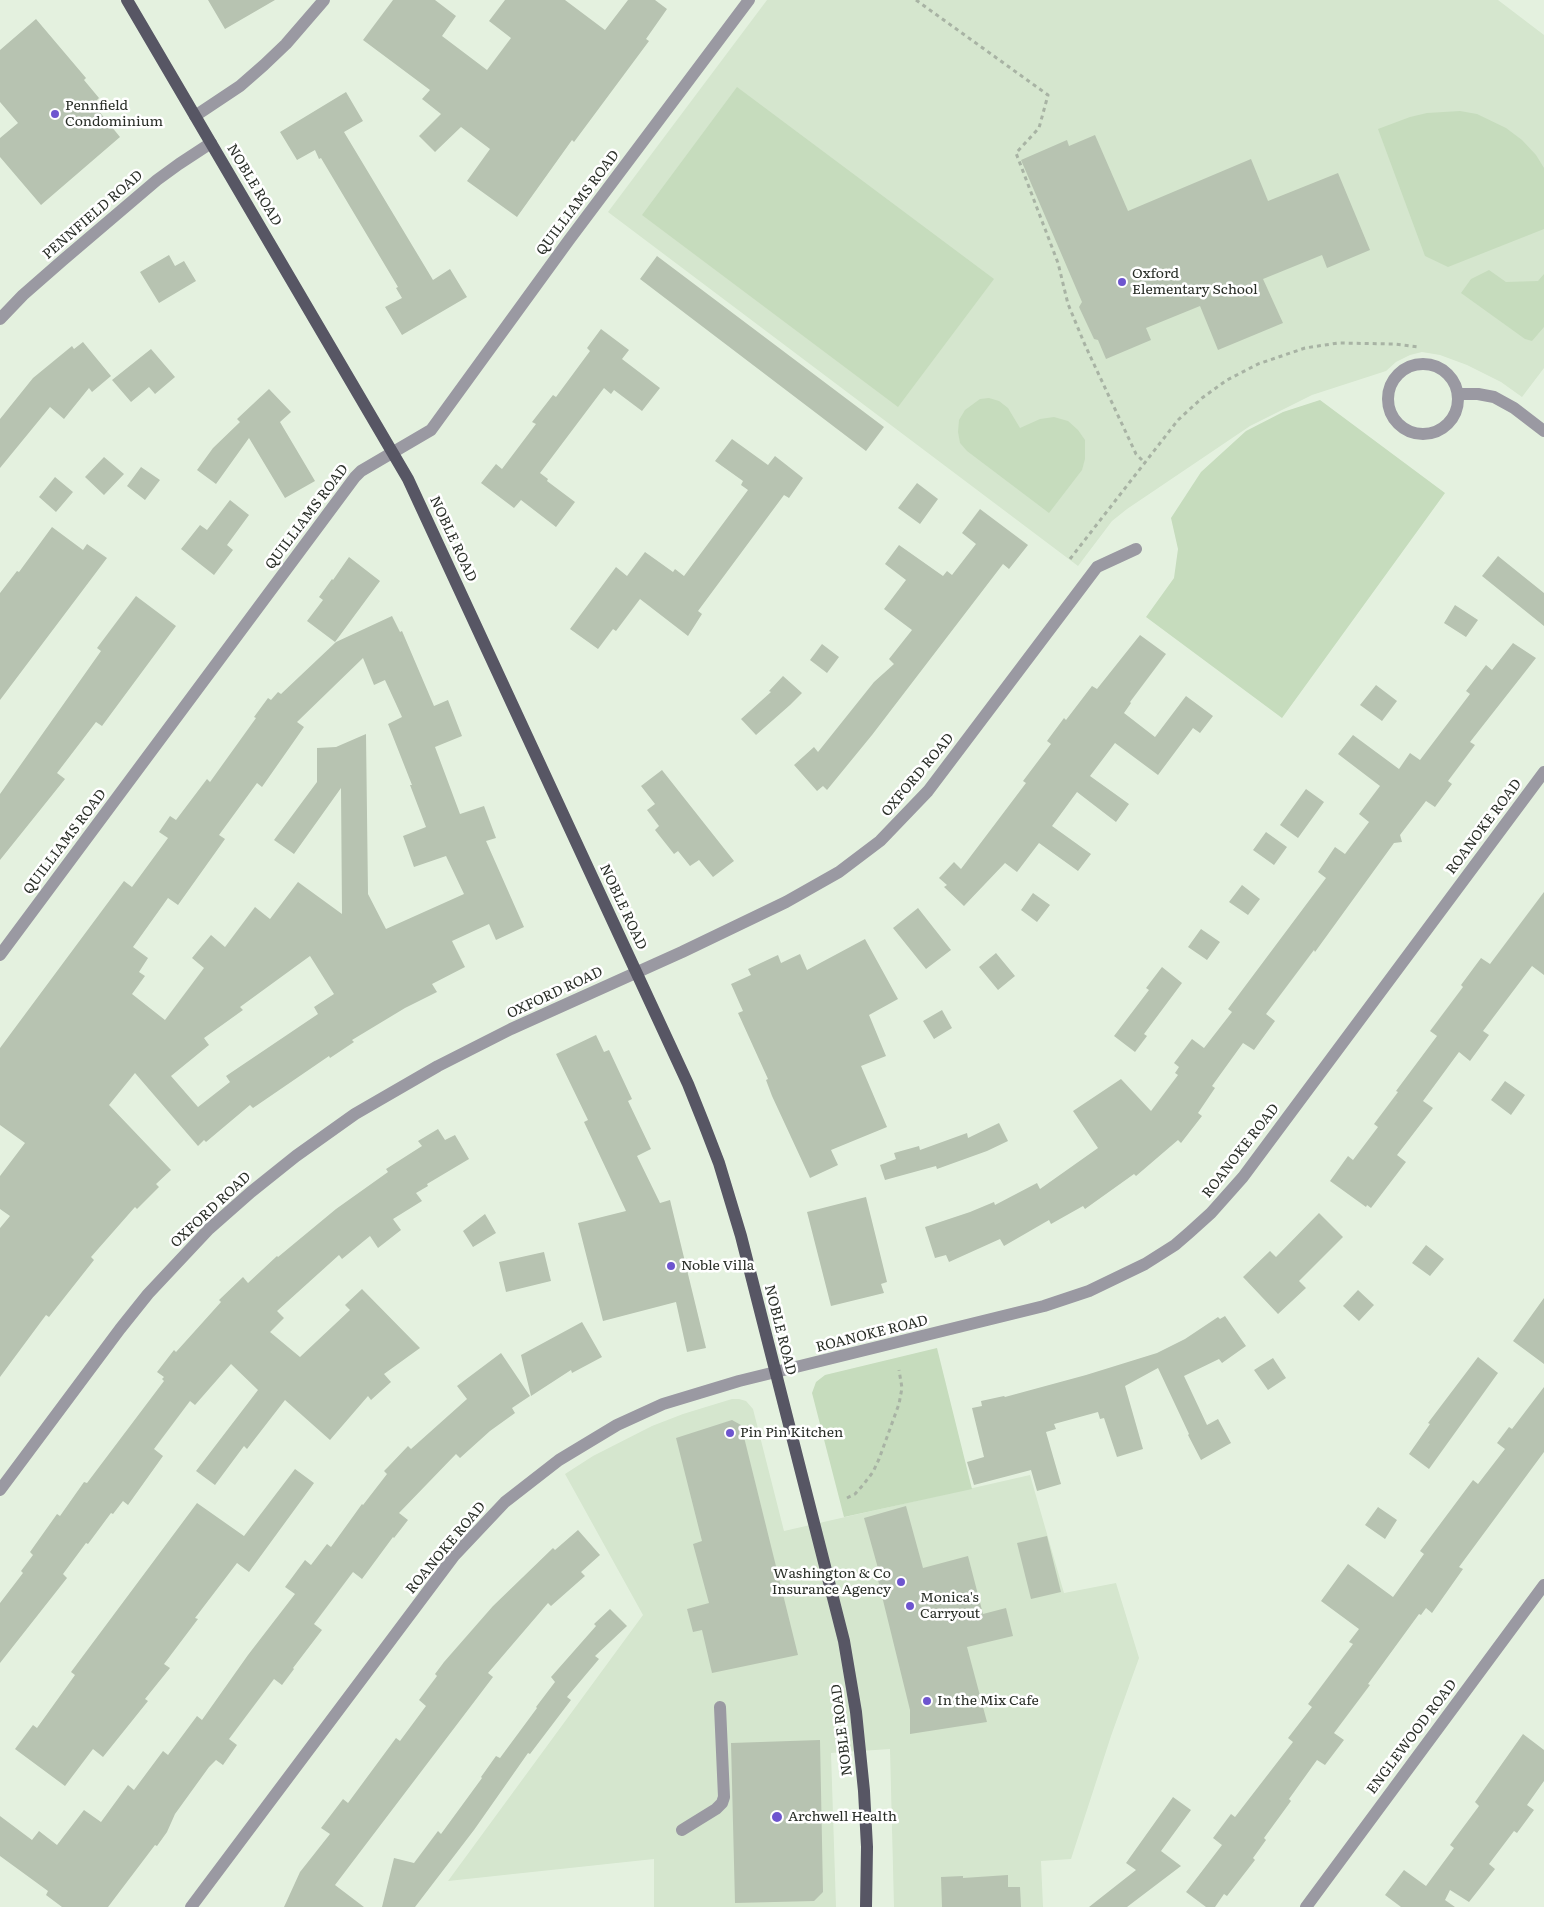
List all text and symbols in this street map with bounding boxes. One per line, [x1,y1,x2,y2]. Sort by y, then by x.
place label: Pennfield Condominium [65,98,163,130]
marker: Pennfield Condominium [49,108,61,120]
street label: NOBLE ROAD [223,141,285,229]
street label: QUILLIAMS ROAD [533,147,623,259]
street label: PENNFIELD ROAD [40,167,146,263]
place label: Oxford Elementary School [1132,266,1258,298]
marker: Oxford Elementary School [1116,276,1128,288]
street label: QUILLIAMS ROAD [262,461,352,573]
street label: NOBLE ROAD [426,493,480,585]
street label: OXFORD ROAD [878,730,958,820]
street label: ROANOKE ROAD [1443,776,1525,878]
street label: QUILLIAMS ROAD [20,786,110,898]
street label: NOBLE ROAD [596,861,650,953]
street label: OXFORD ROAD [505,964,605,1022]
street label: ROANOKE ROAD [1199,1101,1283,1201]
street label: OXFORD ROAD [167,1169,255,1251]
place label: Noble Villa [681,1258,754,1274]
marker: Noble Villa [665,1260,677,1272]
street label: NOBLE ROAD [761,1283,799,1377]
street label: ROANOKE ROAD [814,1312,930,1356]
place label: Pin Pin Kitchen [740,1425,843,1441]
marker: Pin Pin Kitchen [724,1427,736,1439]
street label: ROANOKE ROAD [403,1499,489,1597]
place label: Washington & Co Insurance Agency [772,1566,891,1598]
marker: Washington & Co Insurance Agency [895,1576,907,1588]
place label: Monica's Carryout [920,1590,980,1622]
marker: Monica's Carryout [904,1600,916,1612]
street label: ENGLEWOOD ROAD [1363,1676,1461,1798]
street label: NOBLE ROAD [828,1683,856,1777]
place label: In the Mix Cafe [937,1693,1039,1709]
marker: In the Mix Cafe [921,1695,933,1707]
place label: Archwell Health [788,1809,897,1825]
marker: Archwell Health [770,1810,784,1824]

